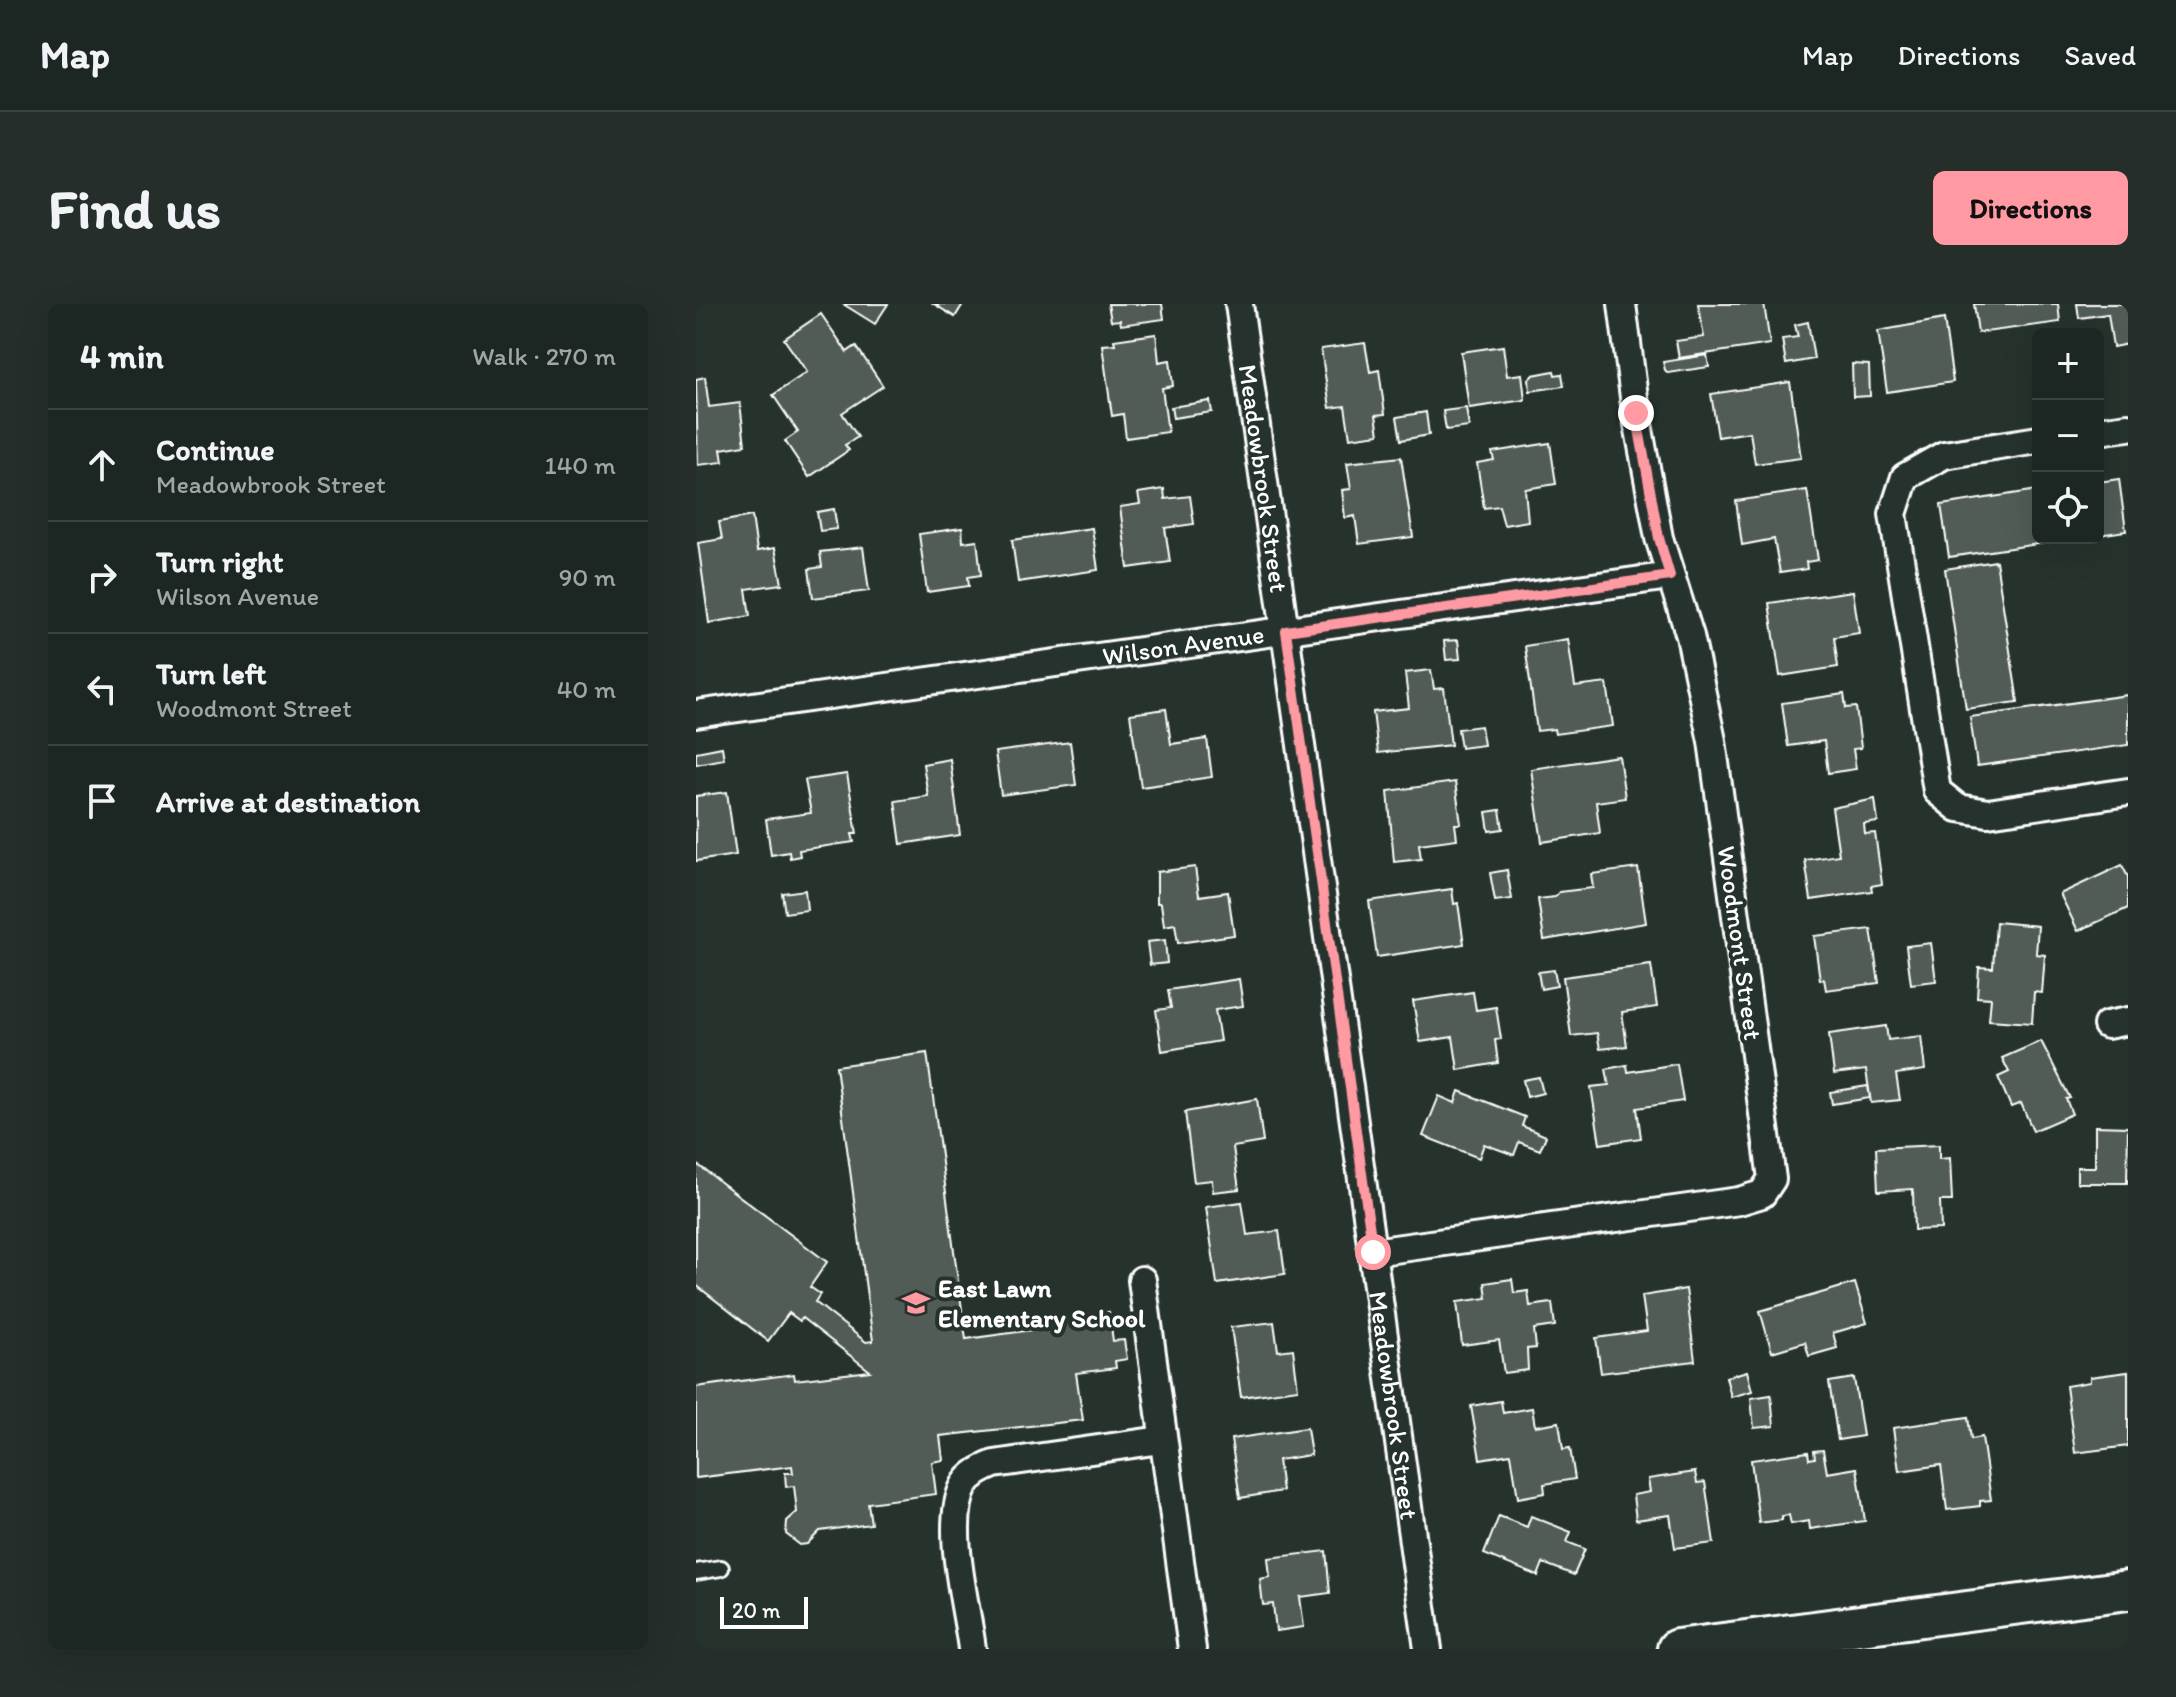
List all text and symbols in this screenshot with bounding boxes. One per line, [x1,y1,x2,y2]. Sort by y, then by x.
text: Map [40,32,110,78]
text: Map [1802,38,1853,72]
text: Directions [1897,38,2021,72]
text: Saved [2065,38,2136,72]
button: Directions [1933,171,2128,245]
text: Find us [48,175,221,242]
map controls [2032,328,2104,544]
button: + [2032,328,2104,400]
text: 4 min [80,336,164,377]
text: Walk · 270 m [472,340,616,372]
street label: Meadowbrook Street [1232,362,1295,595]
route end [1618,395,1654,431]
button: − [2032,400,2104,472]
text: Continue [156,431,275,468]
icon: ahead [80,443,124,487]
text: 140 m [545,449,616,481]
text: Meadowbrook Street [156,468,386,500]
button: locate [2032,472,2104,544]
text: Turn right [156,543,284,580]
icon: right [80,555,124,599]
text: 90 m [559,561,616,593]
text: Wilson Avenue [156,580,319,612]
street label: Wilson Avenue [1100,618,1266,672]
text: Turn left [156,655,267,692]
icon: left [80,667,124,711]
text: 40 m [557,673,616,705]
text: Woodmont Street [156,692,352,724]
icon: arrive [80,779,124,823]
text: Arrive at destination [156,783,420,820]
street label: Woodmont Street [1711,844,1770,1042]
route start [1355,1234,1391,1270]
place label: East Lawn Elementary School [938,1272,1146,1334]
school or university icon: East Lawn Elementary School [901,1288,931,1318]
street label: Meadowbrook Street [1362,1289,1426,1522]
scale bar [720,1593,808,1629]
text: 20 m [732,1597,781,1624]

